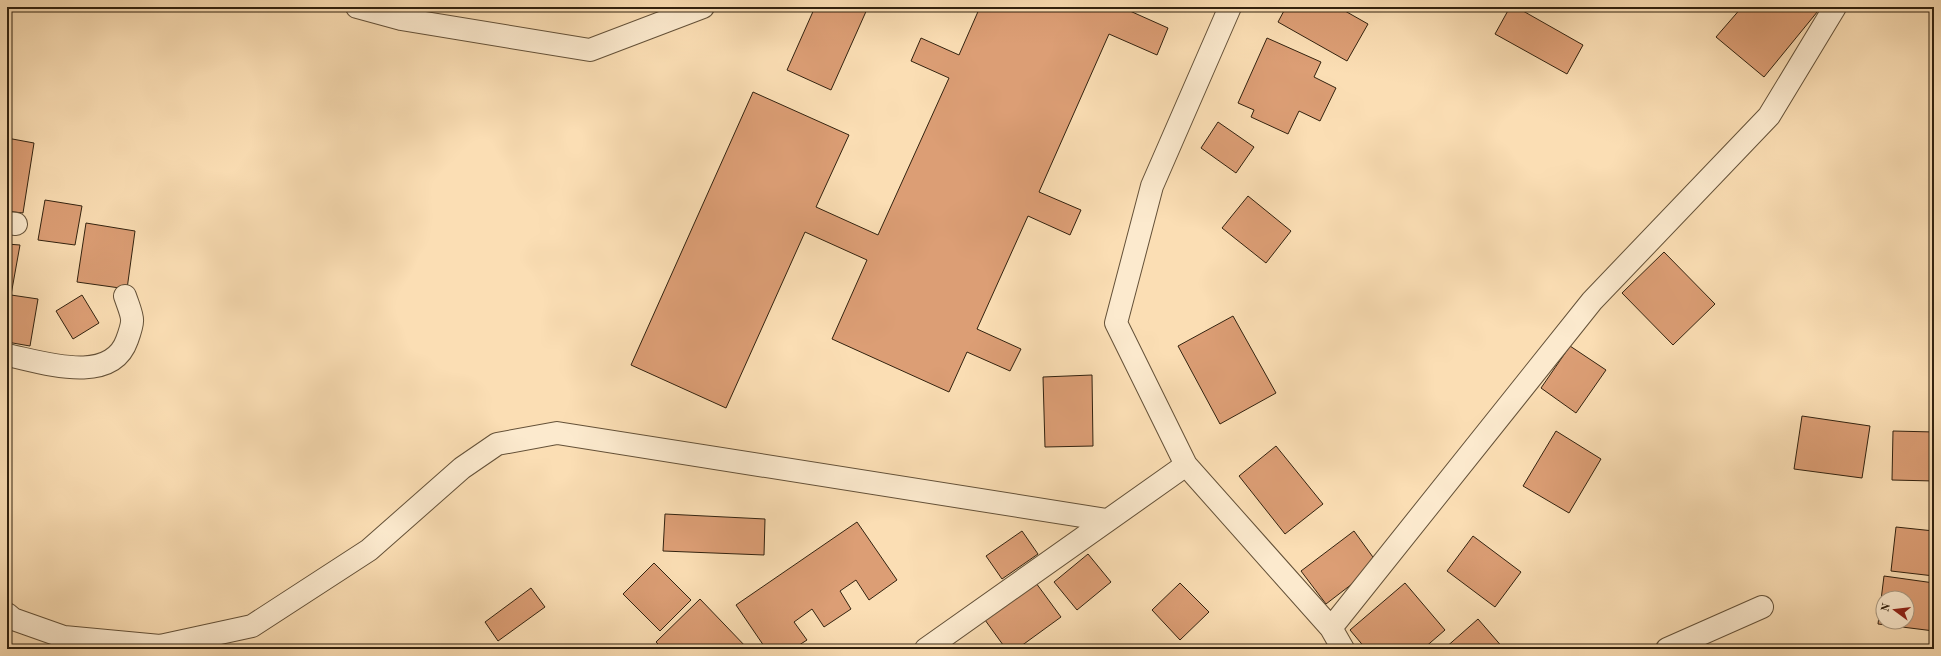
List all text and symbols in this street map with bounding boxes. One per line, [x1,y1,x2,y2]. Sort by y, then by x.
north arrow [1875,590,1915,630]
text: N [1880,602,1893,613]

